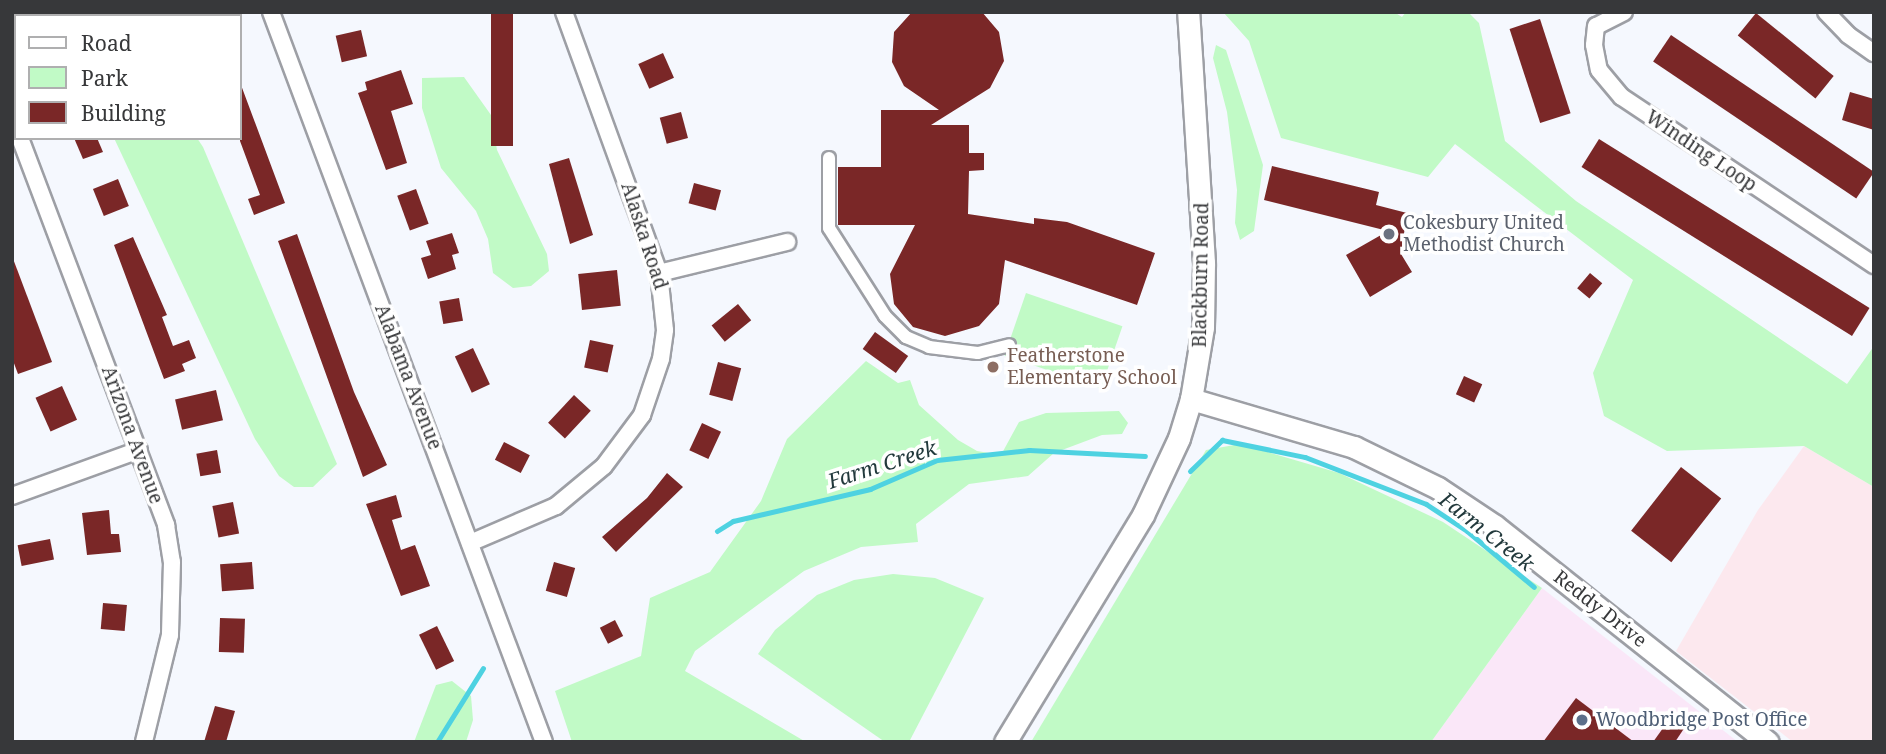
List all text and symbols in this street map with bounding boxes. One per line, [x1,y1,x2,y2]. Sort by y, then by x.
legend [14,14,242,140]
text: Road [81,29,132,57]
text: Park [81,64,128,92]
text: Building [81,99,166,127]
street label: Winding Loop [1641,106,1761,196]
street label: Alaska Road [616,180,672,292]
street label: Blackburn Road [1188,202,1214,348]
place label: Cokesbury United Methodist Church [1403,212,1565,256]
marker: Cokesbury United Methodist Church [1381,226,1397,242]
street label: Alabama Avenue [370,301,446,453]
place label: Featherstone Elementary School [1007,345,1177,389]
marker: Featherstone Elementary School [985,359,1001,375]
street label: Arizona Avenue [97,363,167,507]
water label: Farm Creek [824,435,940,493]
water label: Farm Creek [1435,486,1539,576]
street label: Reddy Drive [1549,566,1651,652]
place label: Woodbridge Post Office [1596,709,1807,731]
marker: Woodbridge Post Office [1574,712,1590,728]

